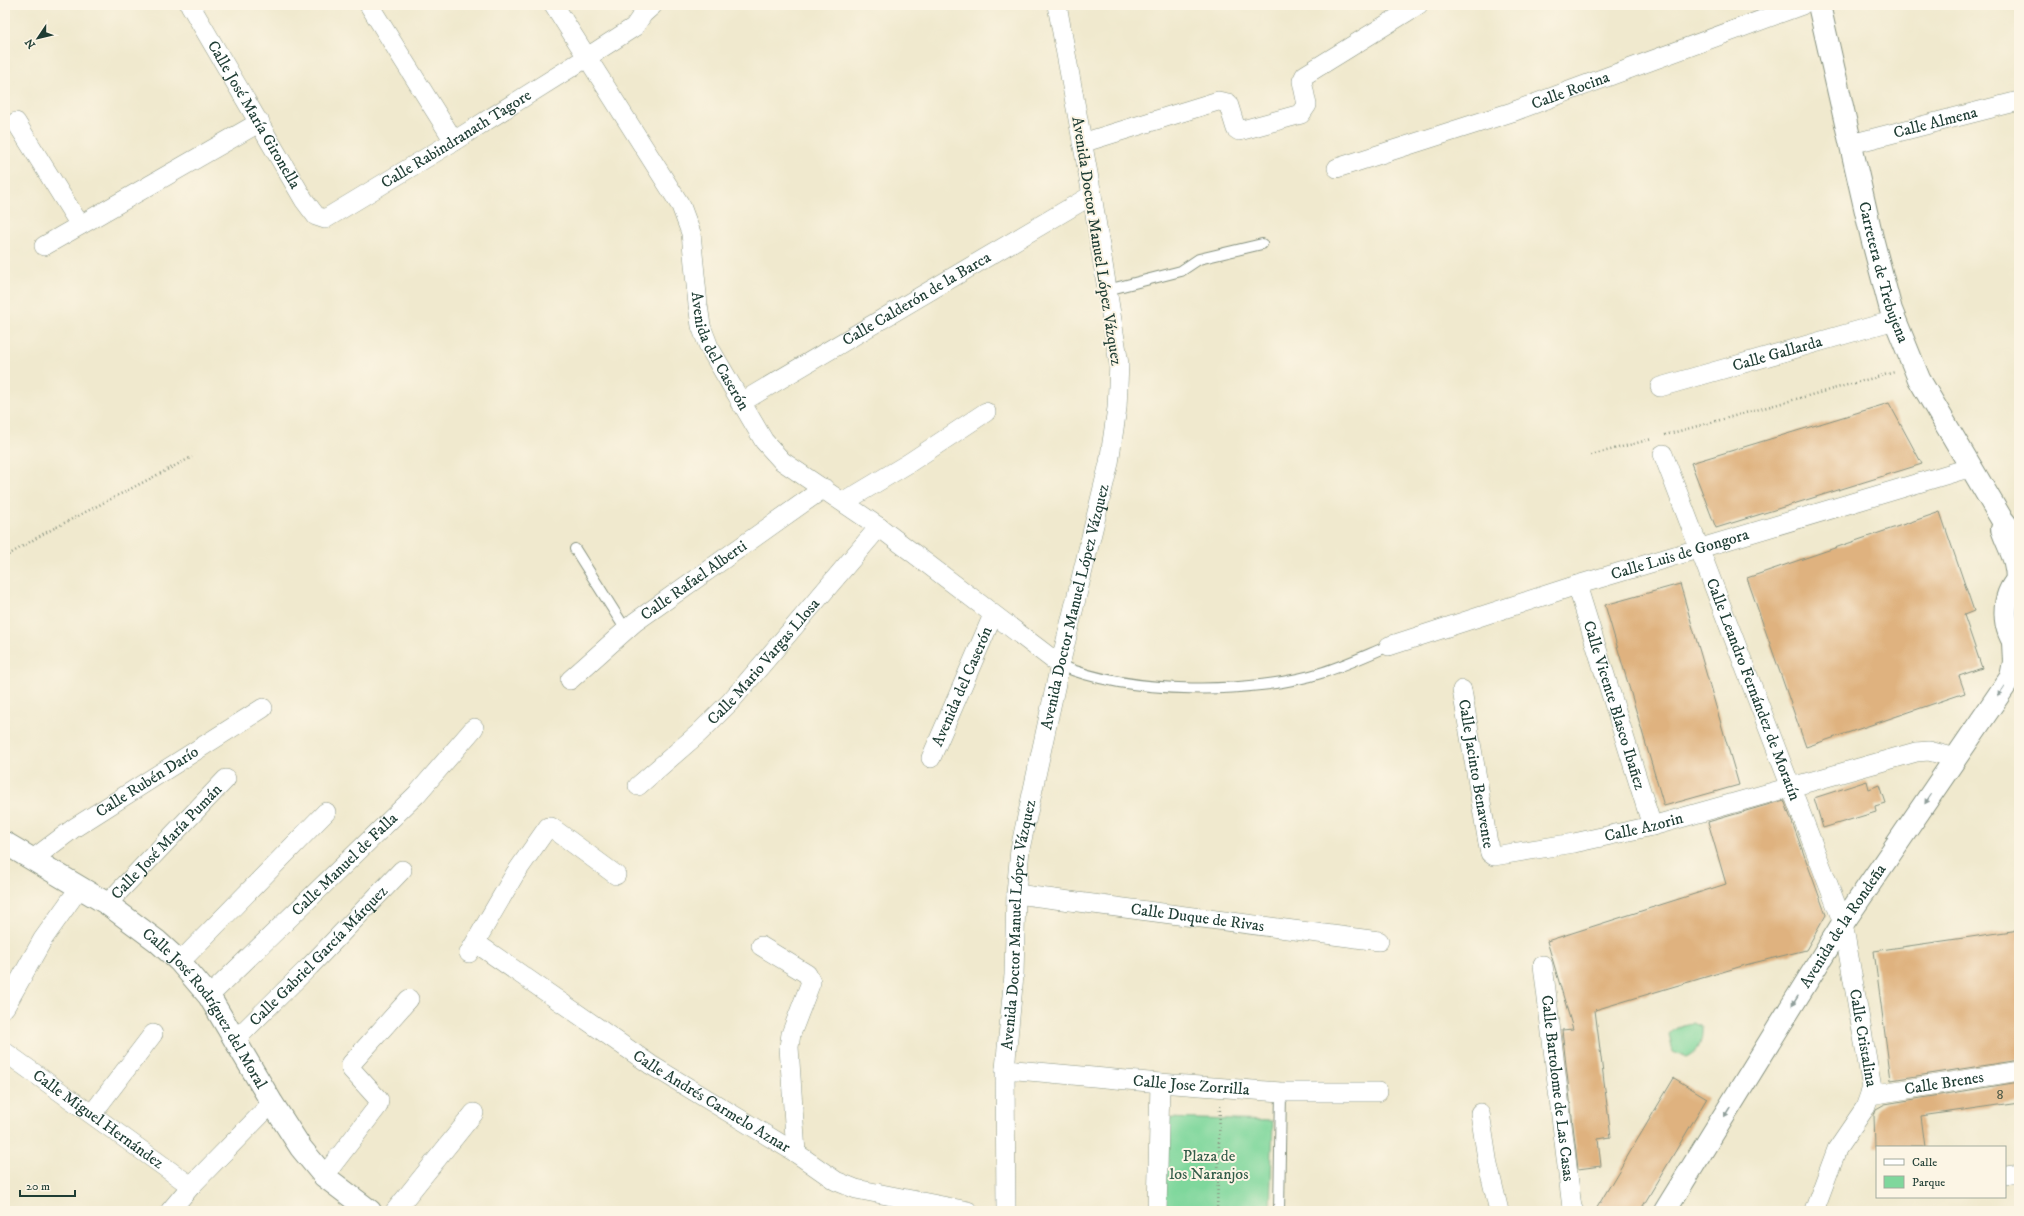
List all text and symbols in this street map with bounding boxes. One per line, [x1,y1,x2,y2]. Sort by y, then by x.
north arrow [18,18,58,58]
text: N [22,35,39,51]
street label: Calle José María Gironella [203,37,305,193]
street label: Calle Rocina [1529,67,1612,114]
street label: Calle Rabindranath Tagore [377,85,535,193]
street label: Calle Almena [1891,102,1980,143]
street label: Avenida Doctor Manuel López Vázquez [1067,115,1127,367]
street label: Carretera de Trebujena [1854,200,1913,346]
street label: Calle Calderón de la Barca [839,247,995,350]
street label: Avenida del Caserón [687,291,754,414]
street label: Calle Gallarda [1730,331,1825,376]
street label: Avenida Doctor Manuel López Vázquez [1036,482,1114,731]
street label: Calle Luis de Gongora [1609,524,1751,584]
street label: Calle Rafael Alberti [637,536,751,625]
street label: Calle Leandro Fernández de Moratín [1702,575,1805,804]
street label: Calle Mario Vargas Llosa [703,594,824,729]
street label: Calle Vicente Blasco Ibañez [1579,618,1650,792]
street label: Avenida del Caserón [927,623,997,749]
one-way arrow [1997,686,2005,697]
street label: Calle Jacinto Benavente [1454,698,1499,850]
street label: Calle Rubén Darío [92,741,202,822]
street label: Calle José María Pumán [107,779,226,904]
one-way arrow [1924,794,1932,804]
street label: Avenida Doctor Manuel López Vázquez [997,798,1040,1051]
street label: Calle Manuel de Falla [287,808,402,920]
street label: Calle Azorin [1603,808,1686,846]
street label: Avenida de la Rondeña [1795,860,1890,992]
street label: Calle Gabriel García Márquez [245,881,392,1030]
street label: Calle Duque de Rivas [1130,899,1265,936]
street label: Calle José Rodríguez del Moral [138,923,272,1093]
street label: Calle Cristalina [1845,987,1882,1089]
street label: Calle Bartolome de Las Casas [1537,994,1579,1182]
one-way arrow [1792,995,1799,1007]
street label: Calle Andrés Carmelo Aznar [629,1045,794,1157]
street label: Calle Miguel Hernández [29,1065,168,1173]
street label: Calle Brenes [1903,1067,1985,1099]
street label: Calle Jose Zorrilla [1132,1071,1250,1100]
house number: 8 [1996,1086,2004,1104]
one-way arrow [1724,1106,1731,1118]
park label: Plaza de los Naranjos [1170,1146,1248,1184]
legend [1876,1146,2006,1198]
text: Calle [1912,1155,1937,1170]
scale bar [20,1172,75,1198]
text: Parque [1912,1175,1945,1190]
text: 20 m [26,1179,50,1194]

